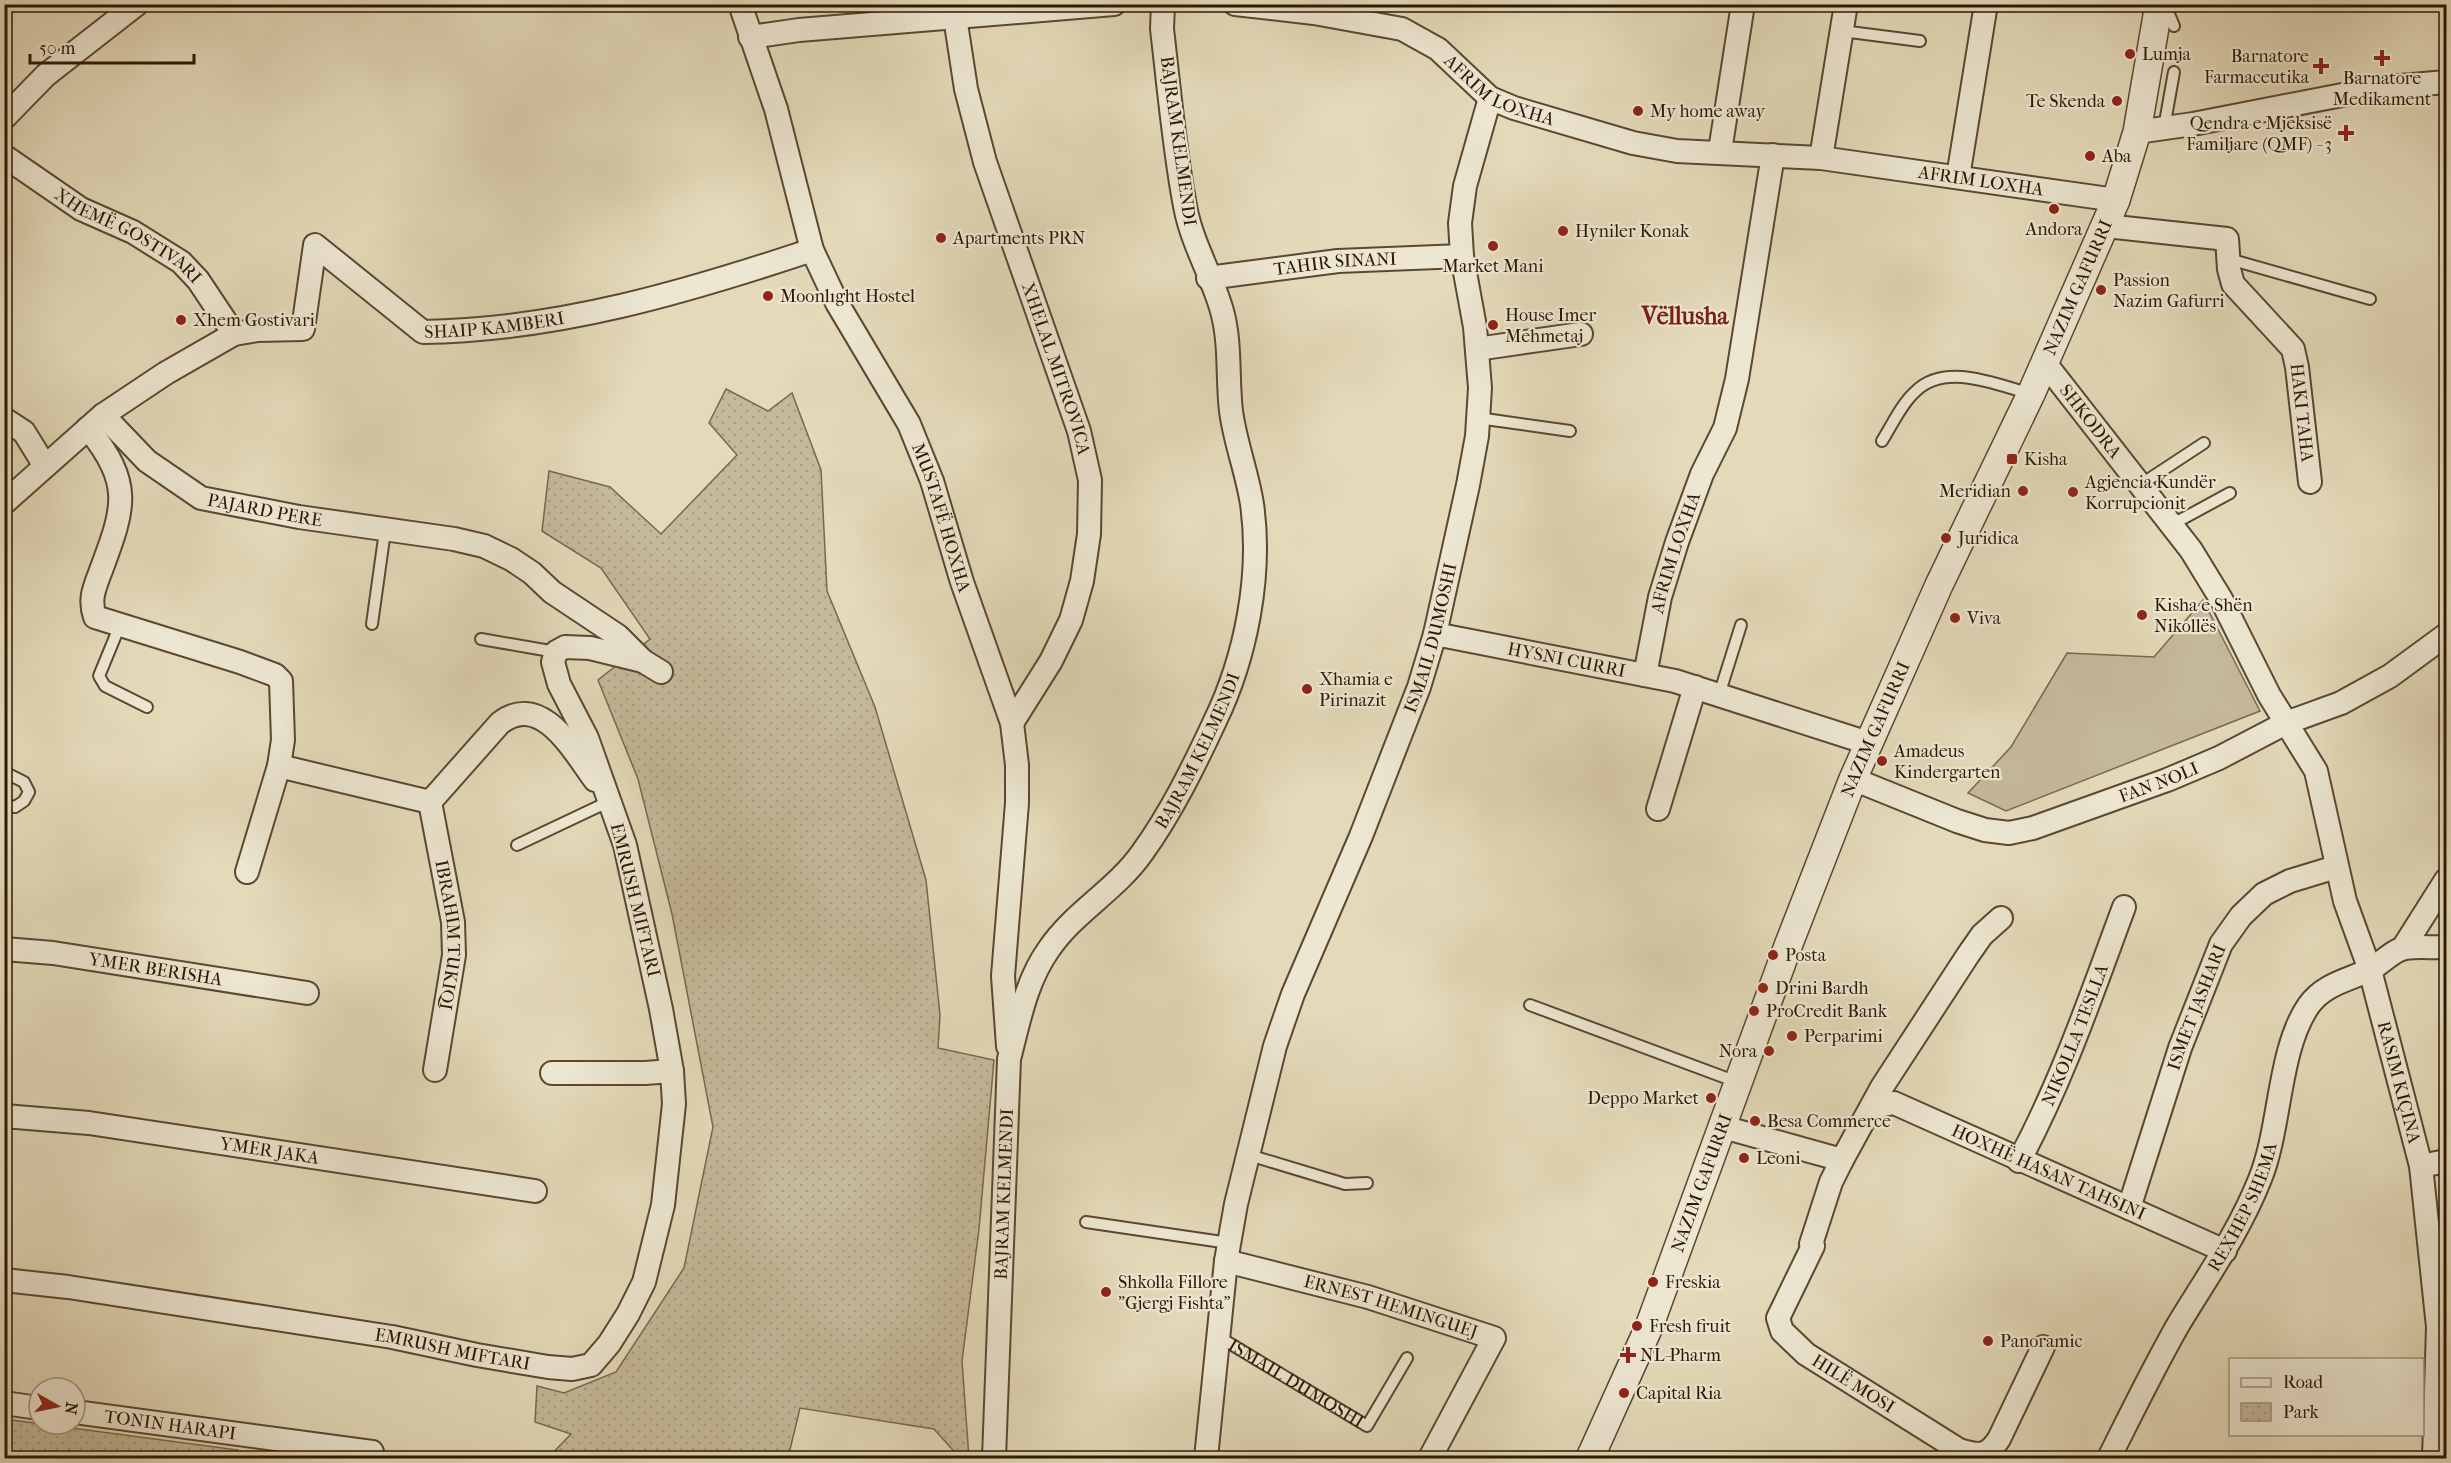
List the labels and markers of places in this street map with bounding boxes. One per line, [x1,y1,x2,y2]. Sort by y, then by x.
place label: Lumja [2142,44,2192,65]
place label: Barnatore Farmaceutika [2204,46,2310,88]
marker: Lumja [2123,47,2137,61]
marker: Barnatore Medikament [2375,51,2389,65]
marker: Barnatore Farmaceutika [2314,59,2328,73]
place label: Barnatore Medikament [2333,68,2432,110]
place label: Te Skenda [2026,91,2106,112]
marker: Te Skenda [2110,94,2124,108]
place label: My home away [1650,101,1766,122]
marker: My home away [1631,104,1645,118]
place label: Qendra e Mjeksisë Familjare (QMF) - 3 [2186,113,2332,155]
marker: Qendra e Mjeksisë Familjare (QMF) - 3 [2337,124,2355,142]
place label: Aba [2101,146,2132,167]
marker: Aba [2083,149,2097,163]
marker: Andora [2047,202,2061,216]
place label: Andora [2025,219,2083,240]
place label: Hyniler Konak [1575,221,1690,242]
marker: Hyniler Konak [1556,224,1570,238]
place label: Apartments PRN [952,228,1086,249]
marker: Apartments PRN [934,231,948,245]
marker: Market Mani [1486,239,1500,253]
place label: Market Mani [1442,256,1544,277]
place label: Passion Nazim Gafurri [2113,270,2225,312]
marker: Passion Nazim Gafurri [2094,283,2108,297]
place label: Moonlıght Hostel [780,286,915,307]
marker: Moonlıght Hostel [761,289,775,303]
place label: House Imer Mehmetaj [1505,305,1596,347]
place label: Xhem Gostivari [193,310,316,331]
marker: Xhem Gostivari [174,313,188,327]
marker: House Imer Mehmetaj [1486,318,1500,332]
place label: Kisha [2024,449,2068,470]
marker: Kisha [2005,452,2019,466]
place label: Agjencia Kundër Korrupcionit [2084,472,2216,514]
place label: Meridian [1939,481,2012,502]
marker: Meridian [2016,484,2030,498]
marker: Agjencia Kundër Korrupcionit [2066,485,2080,499]
place label: Juridica [1956,528,2019,549]
marker: Juridica [1939,531,1953,545]
place label: Kisha e Shën Nikollës [2154,595,2253,637]
place label: Viva [1966,608,2002,629]
marker: Kisha e Shën Nikollës [2135,608,2149,622]
marker: Viva [1948,611,1962,625]
place label: Xhamia e Pirinazit [1319,669,1393,711]
marker: Xhamia e Pirinazit [1300,682,1314,696]
place label: Amadeus Kindergarten [1893,741,2001,783]
marker: Amadeus Kindergarten [1875,754,1889,768]
place label: Posta [1785,945,1827,966]
marker: Posta [1766,948,1780,962]
place label: Drini Bardh [1775,978,1869,999]
marker: Drini Bardh [1756,981,1770,995]
place label: ProCredit Bank [1766,1001,1888,1022]
marker: ProCredit Bank [1747,1004,1761,1018]
place label: Perparimi [1804,1026,1884,1047]
marker: Perparimi [1785,1029,1799,1043]
place label: Nora [1719,1041,1758,1062]
marker: Nora [1762,1044,1776,1058]
place label: Deppo Market [1587,1088,1700,1109]
marker: Deppo Market [1704,1091,1718,1105]
place label: Besa Commerce [1767,1111,1891,1132]
marker: Besa Commerce [1748,1114,1762,1128]
place label: Leoni [1756,1148,1801,1169]
marker: Leoni [1737,1151,1751,1165]
place label: Shkolla Fillore "Gjergj Fishta" [1118,1272,1230,1314]
place label: Freskia [1665,1272,1721,1293]
marker: Freskia [1646,1275,1660,1289]
marker: Shkolla Fillore "Gjergj Fishta" [1099,1285,1113,1299]
place label: Fresh fruit [1649,1316,1732,1337]
marker: Fresh fruit [1630,1319,1644,1333]
place label: Panoramic [2000,1331,2083,1352]
marker: Panoramic [1981,1334,1995,1348]
place label: NL-Pharm [1640,1345,1721,1366]
marker: NL-Pharm [1621,1348,1635,1362]
place label: Capital Ria [1636,1383,1722,1404]
marker: Capital Ria [1617,1386,1631,1400]

